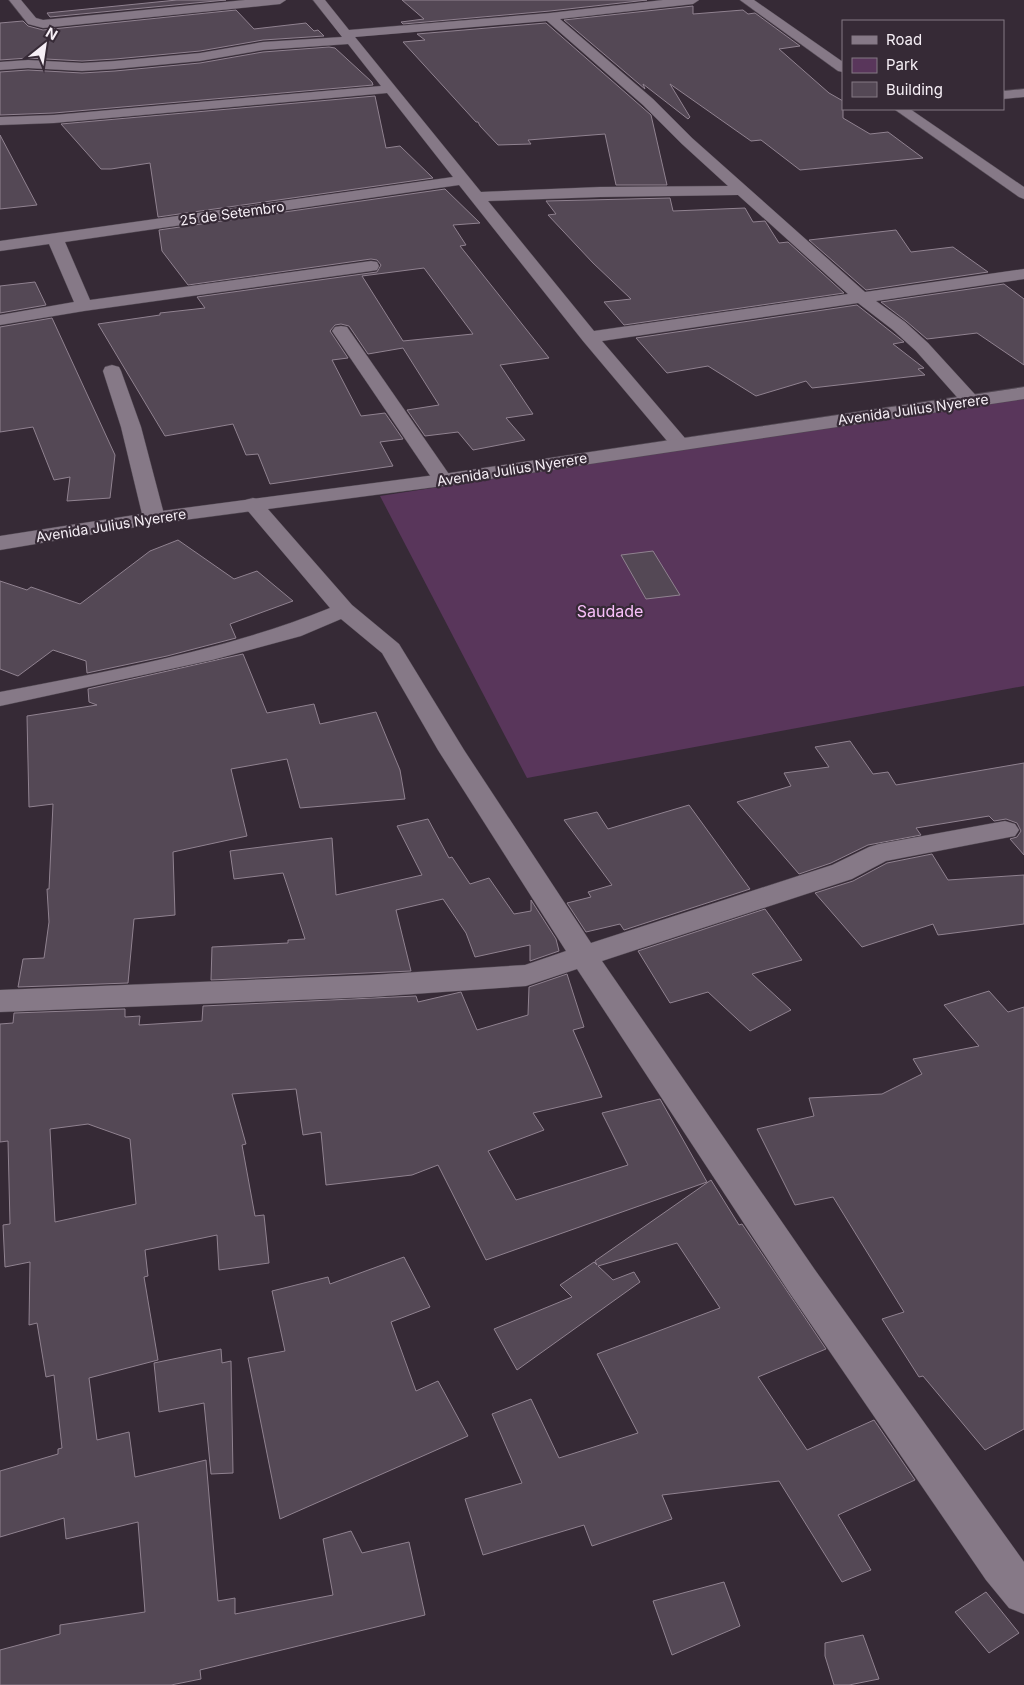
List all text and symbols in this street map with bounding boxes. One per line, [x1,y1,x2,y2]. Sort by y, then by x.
north arrow [20,20,70,70]
legend [842,20,1004,110]
text: N [43,23,61,43]
text: Road [886,30,922,49]
text: Park [886,55,919,74]
text: Building [886,80,943,99]
street label: 25 de Setembro [178,197,286,229]
street label: Avenida Julius Nyerere [837,390,989,428]
street label: Avenida Julius Nyerere [436,449,588,489]
street label: Avenida Julius Nyerere [35,505,187,545]
park label: Saudade [577,601,643,621]

